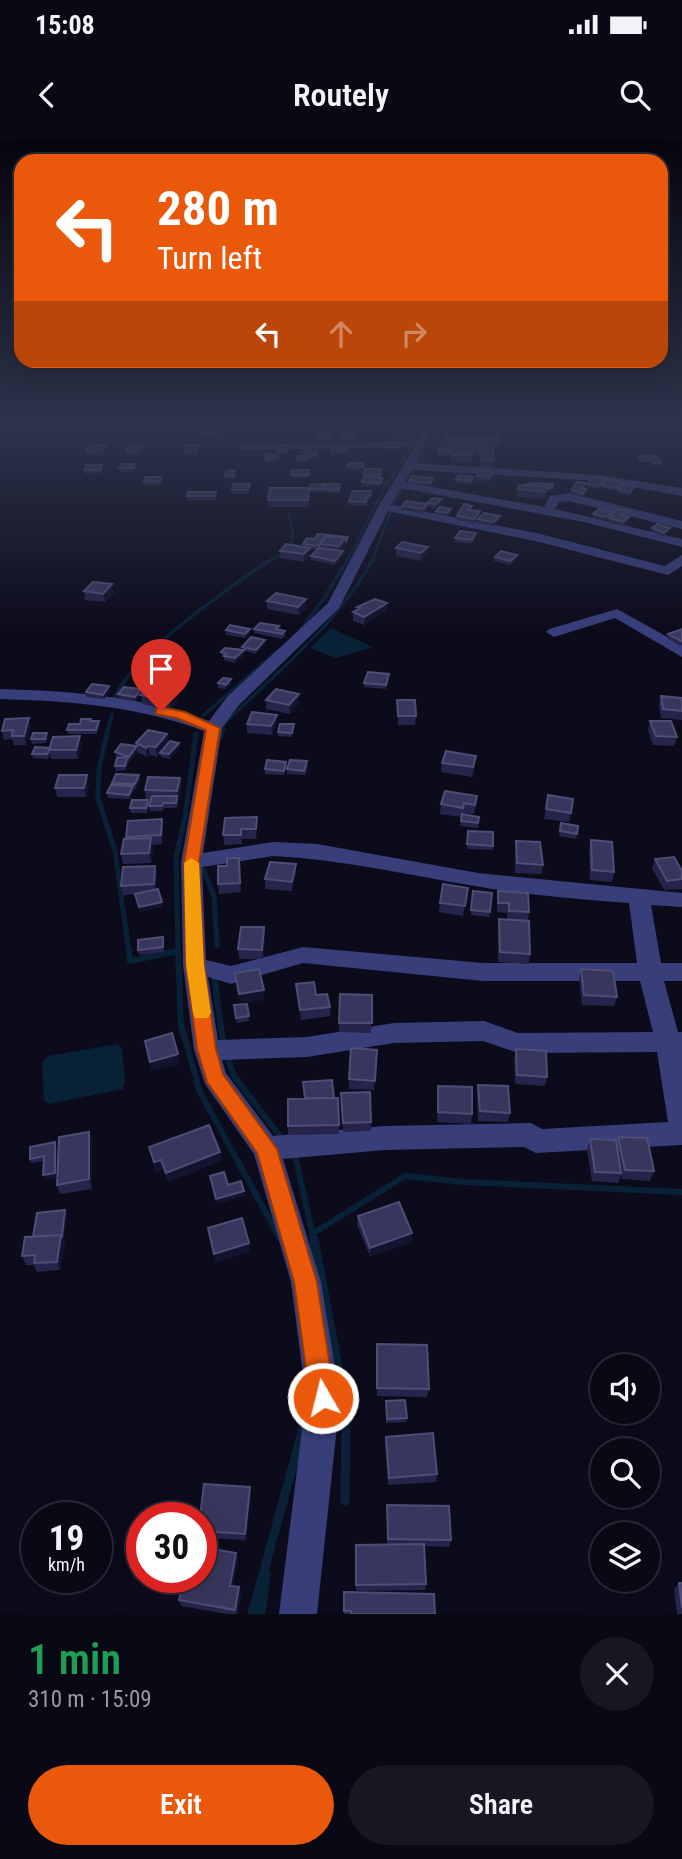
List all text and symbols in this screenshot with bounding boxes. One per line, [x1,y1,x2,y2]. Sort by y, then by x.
text: 15:08 [35,10,95,40]
icon: back [28,76,66,114]
text: Routely [293,76,389,114]
icon: search [616,76,654,114]
text: 280 m [157,180,279,237]
icon: left [42,182,133,273]
text: Turn left [157,239,262,277]
icon: left [249,315,287,353]
icon: ahead [322,315,360,353]
icon: right [395,315,433,353]
pin [131,639,191,711]
icon: arrive [142,650,180,688]
map controls [590,1354,660,1592]
button: sound [590,1354,660,1424]
position arrow [286,1361,360,1435]
button: search [590,1438,660,1508]
speed limit sign: 30 [126,1502,217,1593]
text: 19 [49,1518,84,1559]
button: layers [590,1522,660,1592]
text: km/h [48,1554,85,1575]
text: 1 min [28,1635,121,1684]
button: close [580,1637,654,1711]
text: 310 m · 15:09 [28,1686,152,1713]
button: Exit [28,1765,334,1845]
button: Share [348,1765,654,1845]

